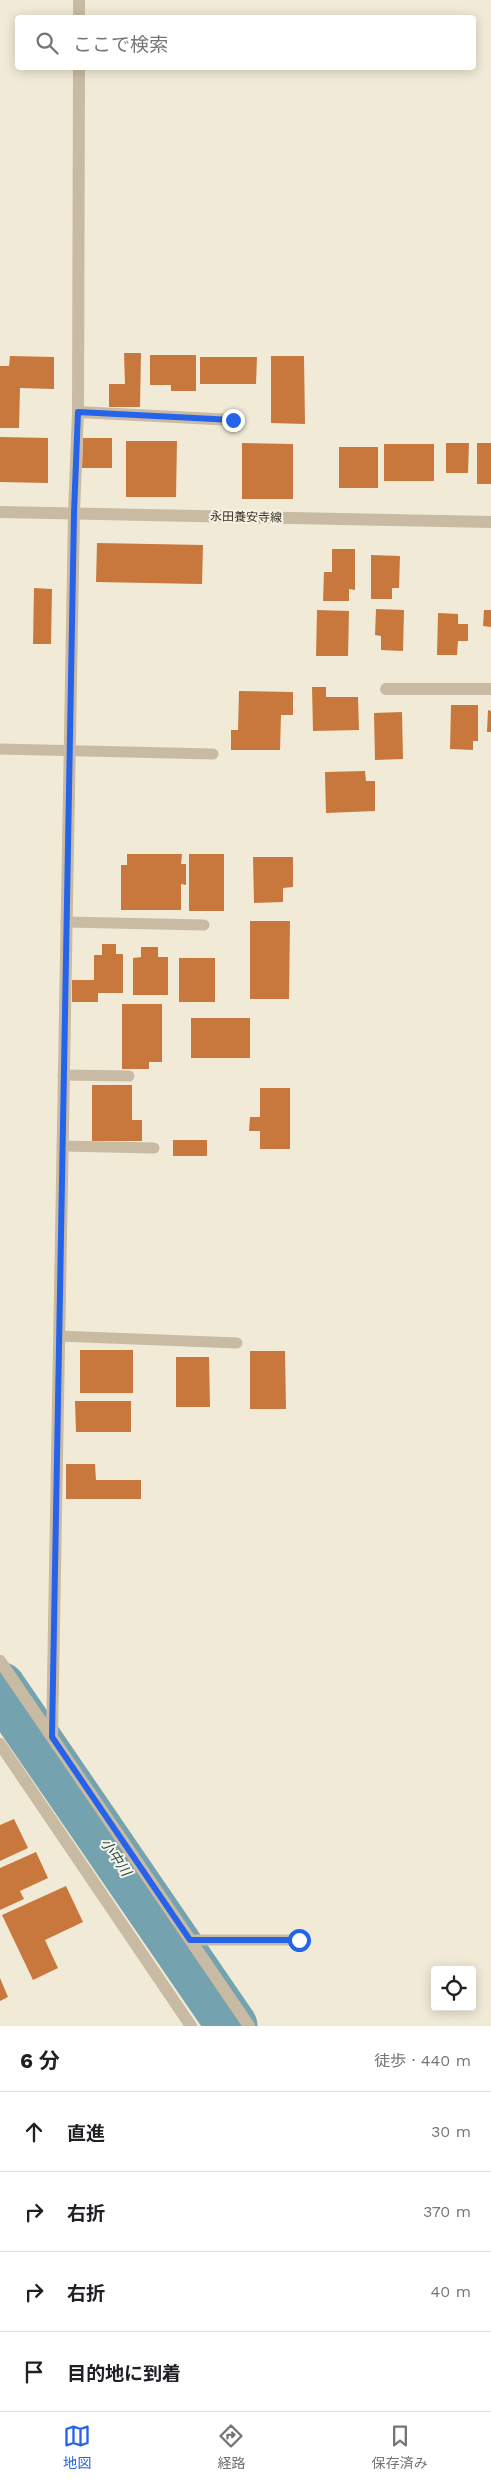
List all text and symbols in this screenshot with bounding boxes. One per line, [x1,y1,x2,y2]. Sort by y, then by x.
search box [15,15,476,70]
icon: search [33,29,61,57]
text: ここで検索 [73,33,168,56]
route end [222,409,245,432]
street label: 永田養安寺線 [210,509,282,525]
water label: 小中川 [98,1835,135,1881]
route start [288,1929,311,1952]
map controls [431,1966,476,2011]
button: locate [431,1966,476,2011]
text: 6 分 [20,2048,60,2073]
text: 徒歩 · 440 m [374,2051,471,2070]
icon: ahead [20,2118,48,2146]
text: 直進 [67,2122,105,2145]
text: 30 m [431,2122,471,2141]
icon: right [20,2198,48,2226]
text: 右折 [67,2202,105,2225]
text: 370 m [423,2202,471,2221]
icon: right [20,2278,48,2306]
text: 右折 [67,2282,105,2305]
text: 40 m [431,2282,471,2301]
icon: arrive [20,2358,48,2386]
text: 目的地に到着 [67,2362,181,2385]
tab: 地図 [63,2422,91,2472]
tab: 経路 [217,2422,245,2472]
tab: 保存済み [372,2422,428,2472]

